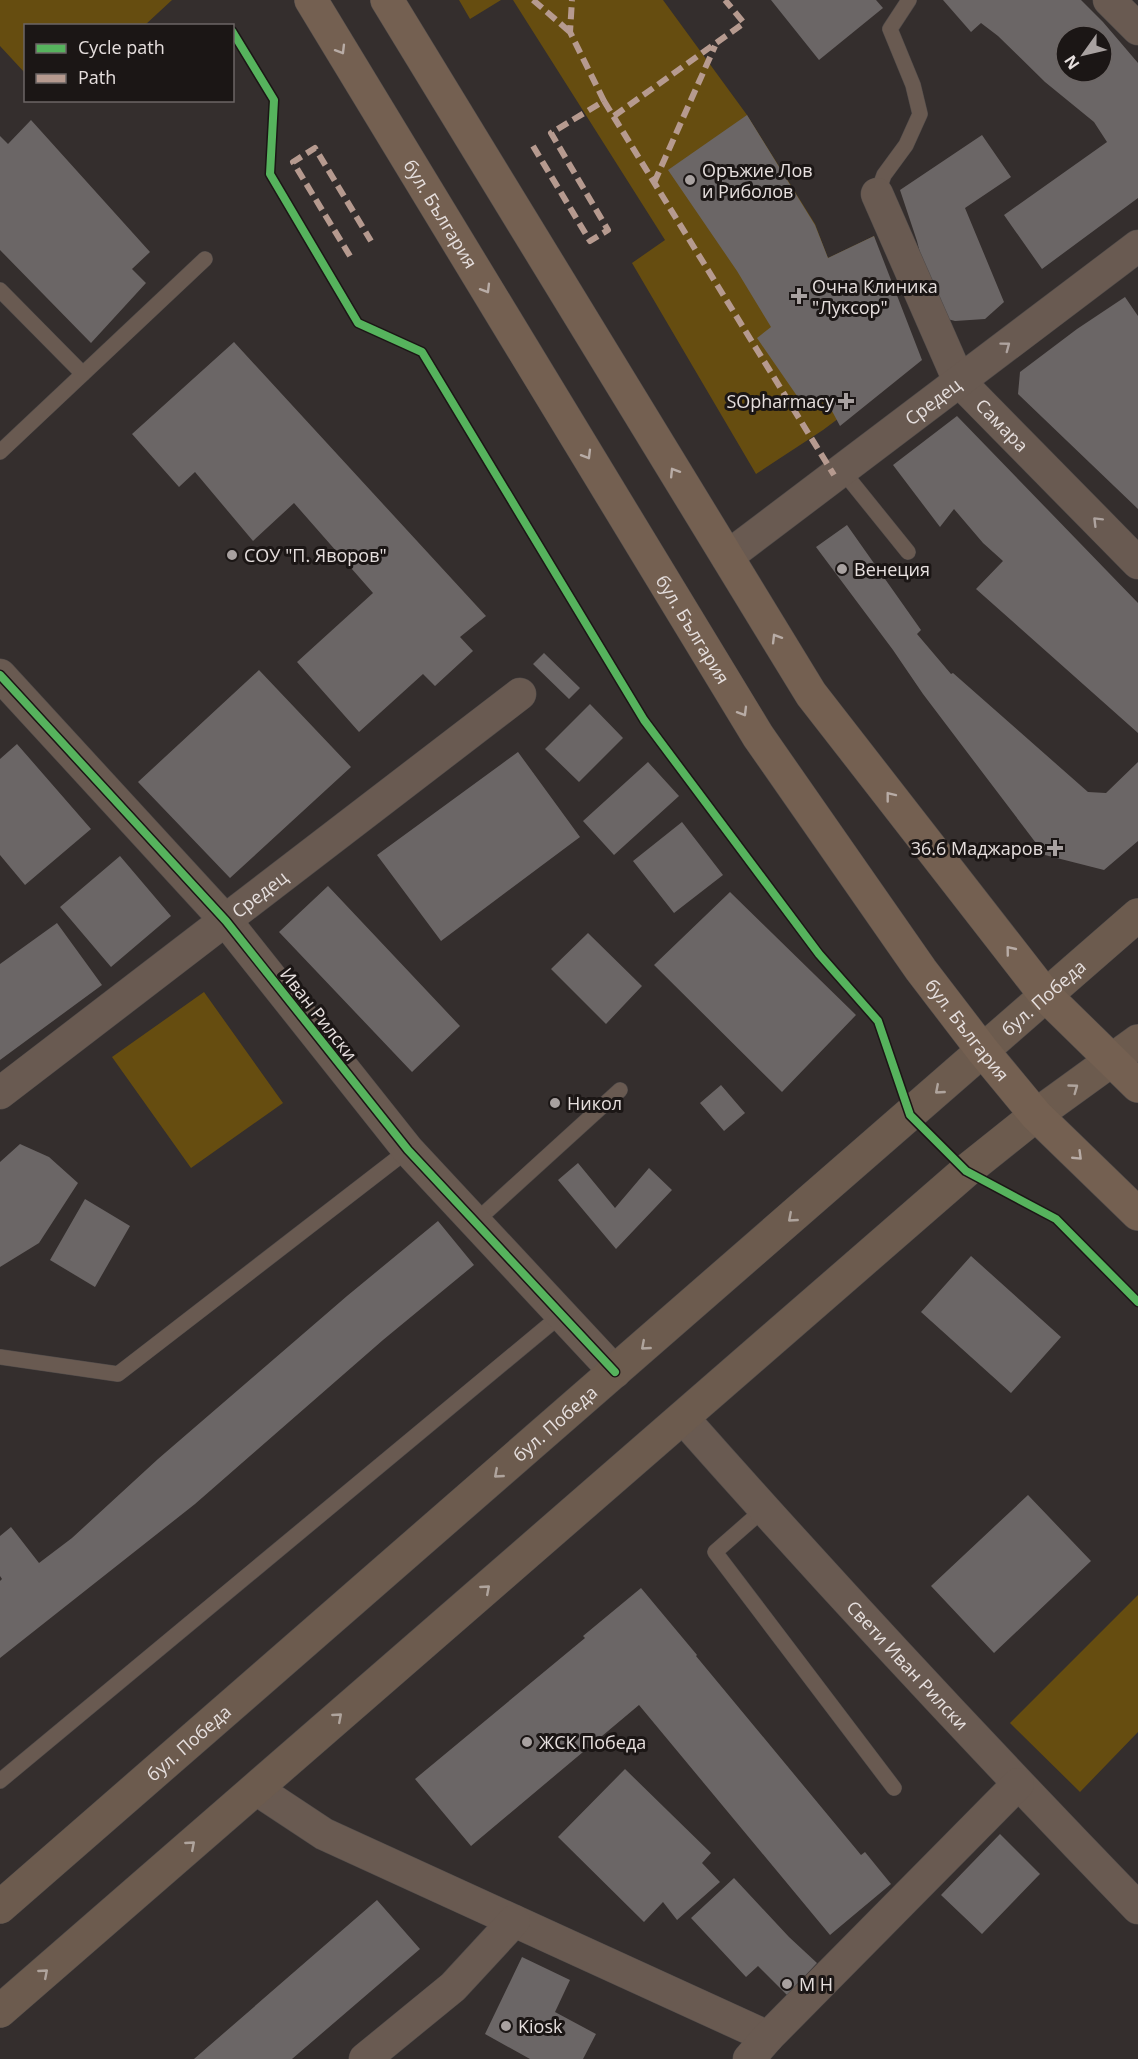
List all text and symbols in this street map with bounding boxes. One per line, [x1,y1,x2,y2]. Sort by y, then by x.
legend [24,24,234,102]
north arrow [1054,24,1114,84]
text: Cycle path [78,35,165,59]
one-way arrow [334,44,346,54]
text: N [1059,51,1084,74]
text: Path [78,65,116,89]
street label: бул. България [398,155,483,273]
place label: Оръжие Лов и Риболов [702,158,813,203]
marker: Оръжие Лов и Риболов [683,173,697,187]
place label: Очна Клиника "Луксор" [812,274,938,319]
one-way arrow [478,283,490,293]
marker: Очна Клиника "Луксор" [790,287,808,305]
one-way arrow [999,342,1010,353]
street label: Средец [900,372,966,430]
place label: SOpharmacy [726,389,835,413]
street label: Самара [971,393,1034,457]
marker: SOpharmacy [839,394,853,408]
one-way arrow [580,449,592,459]
one-way arrow [670,468,682,478]
one-way arrow [1093,518,1104,528]
place label: СОУ "П. Яворов" [244,543,387,567]
marker: СОУ "П. Яворов" [225,548,239,562]
place label: Венеция [854,557,930,581]
marker: Венеция [835,562,849,576]
street label: бул. България [651,570,735,688]
one-way arrow [772,634,784,644]
one-way arrow [736,705,747,716]
one-way arrow [886,792,897,803]
place label: 36.6 Маджаров [911,836,1043,860]
marker: 36.6 Маджаров [1048,841,1062,855]
street label: Средец [227,865,292,923]
one-way arrow [1006,946,1017,957]
street label: бул. Победа [996,954,1091,1041]
street label: Иван Рилски [275,962,363,1066]
street label: бул. България [920,974,1015,1086]
one-way arrow [935,1082,946,1093]
one-way arrow [1067,1084,1078,1095]
place label: Никол [567,1091,622,1115]
marker: Никол [548,1096,562,1110]
one-way arrow [1072,1149,1082,1160]
one-way arrow [788,1210,799,1221]
one-way arrow [641,1339,652,1350]
street label: бул. Победа [507,1380,602,1467]
one-way arrow [494,1467,505,1478]
one-way arrow [479,1585,490,1596]
street label: Свети Иван Рилски [842,1595,974,1735]
street label: бул. Победа [141,1699,236,1786]
one-way arrow [331,1713,342,1724]
place label: ЖСК Победа [539,1730,646,1754]
marker: ЖСК Победа [520,1735,534,1749]
one-way arrow [184,1841,195,1852]
one-way arrow [37,1969,48,1980]
place label: М Н [799,1972,833,1996]
marker: М Н [780,1977,794,1991]
place label: Kiosk [518,2014,563,2038]
marker: Kiosk [499,2019,513,2033]

